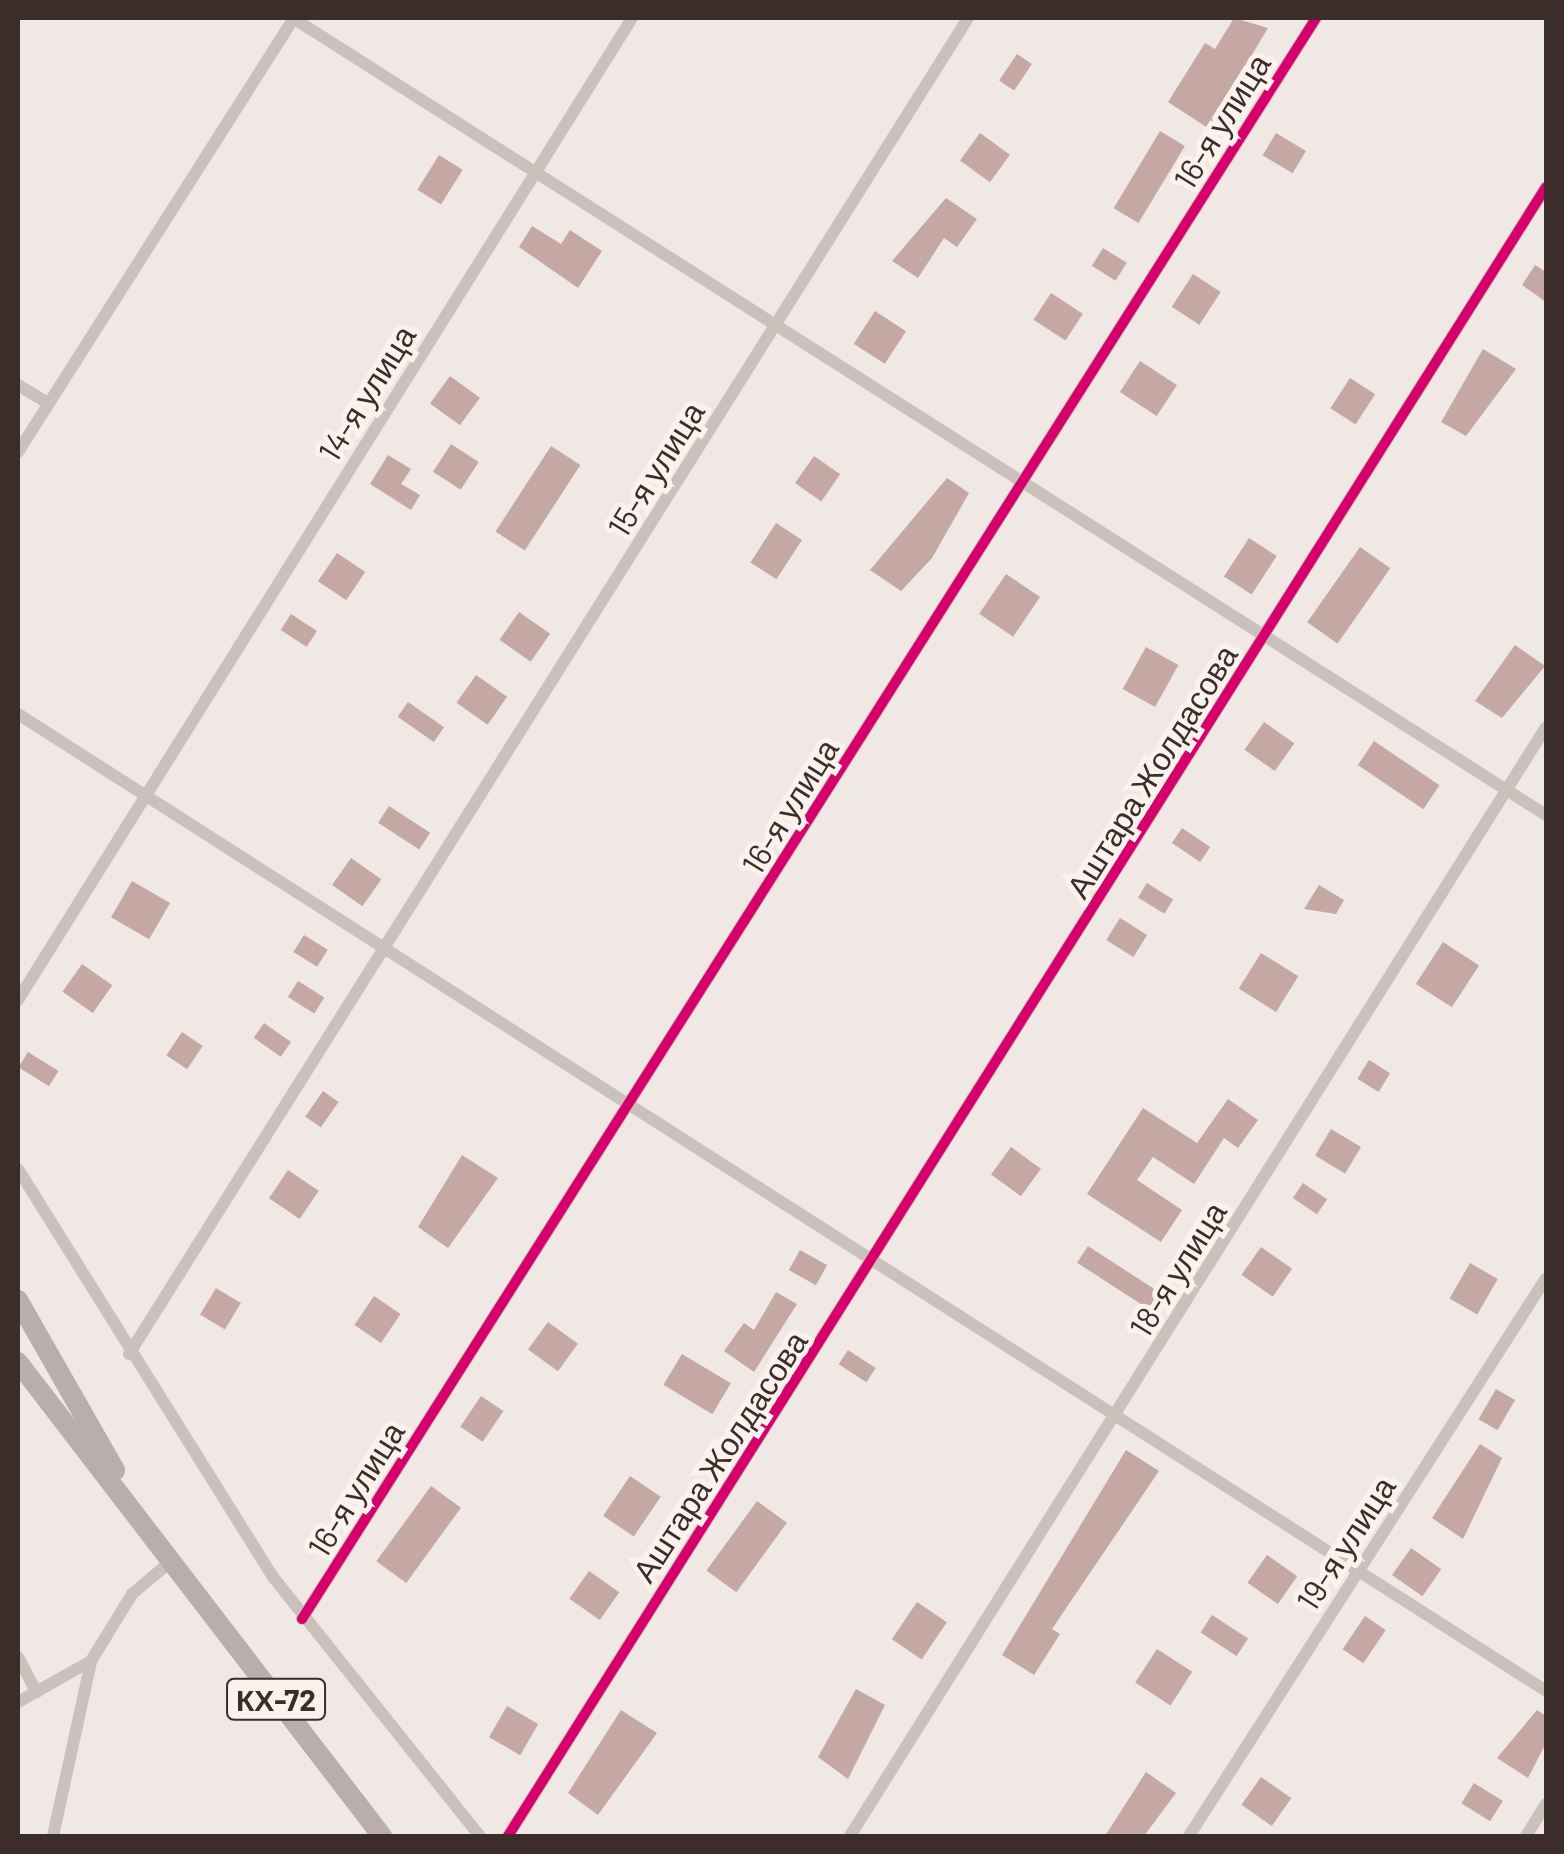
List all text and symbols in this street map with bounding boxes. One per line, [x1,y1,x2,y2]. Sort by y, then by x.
street label: 16-я улица [1164,46,1278,196]
street label: 14-я улица [309,318,423,468]
street label: 15-я улица [598,394,712,544]
street label: Аштара Жолдасова [1058,637,1244,905]
street label: 16-я улица [732,731,846,881]
street label: 18-я улица [1120,1194,1234,1344]
street label: Аштара Жолдасова [624,1323,814,1589]
street label: 16-я улица [298,1414,412,1564]
street label: 19-я улица [1287,1469,1403,1617]
road number: КХ-72 [226,1674,326,1724]

